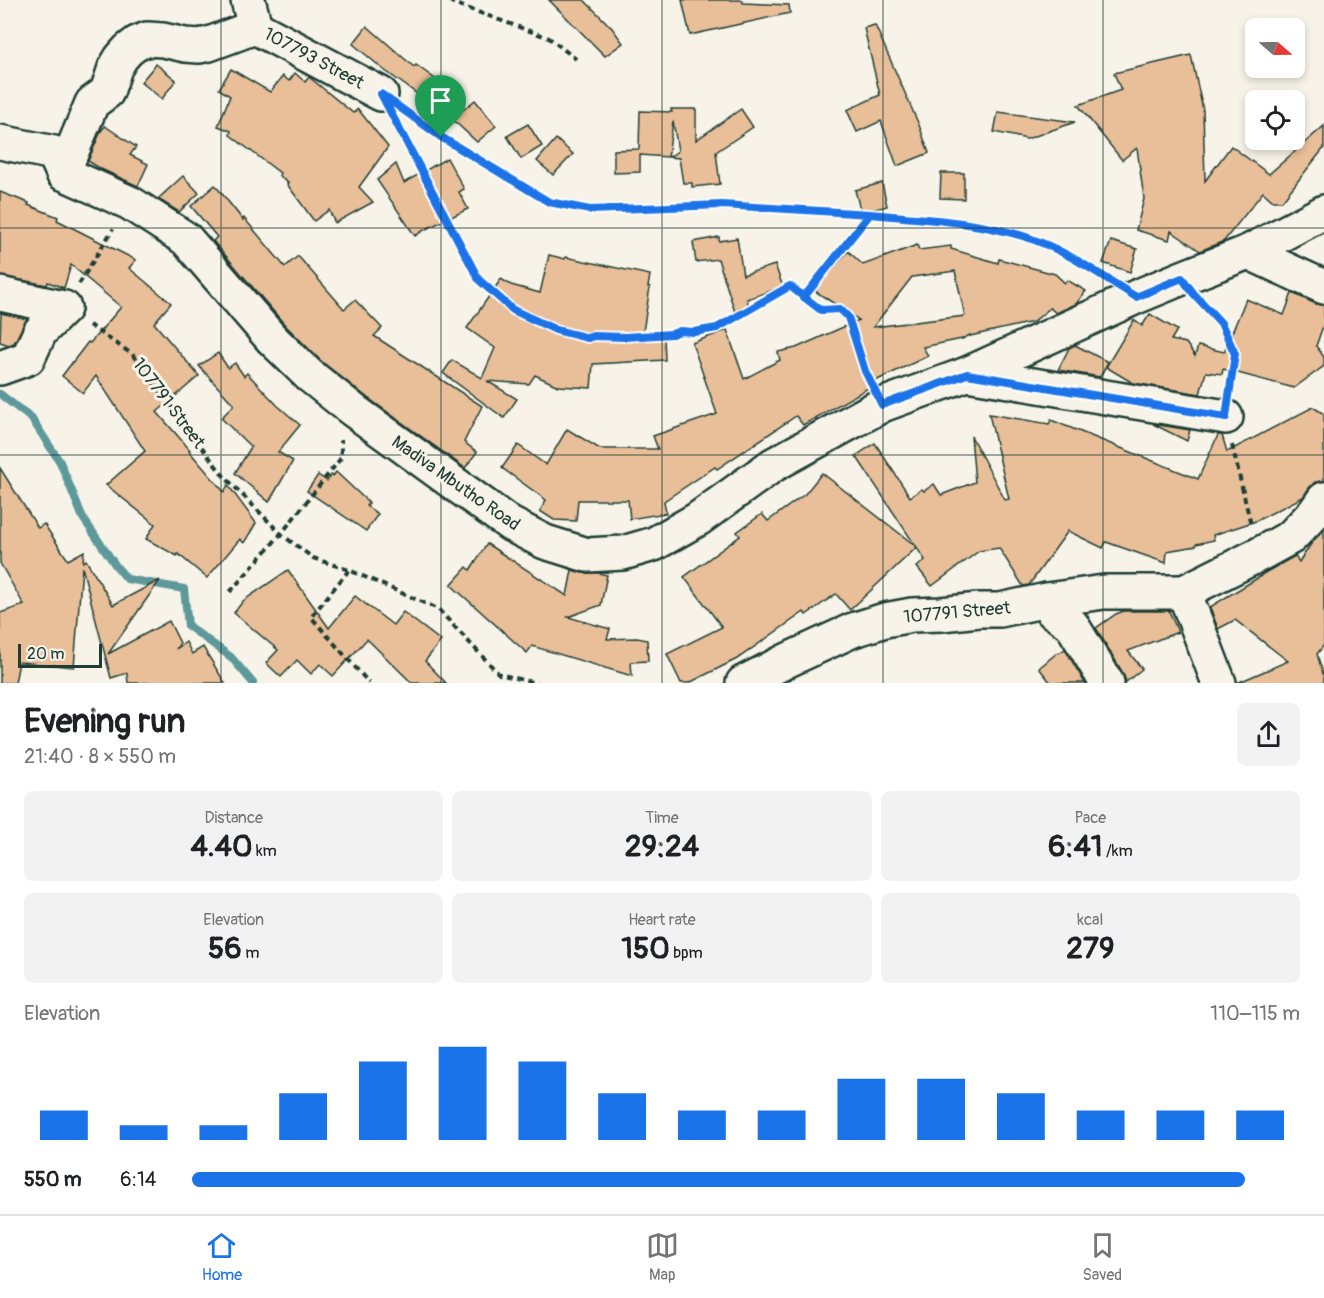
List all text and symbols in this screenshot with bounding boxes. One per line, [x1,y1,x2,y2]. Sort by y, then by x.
north arrow [1245,18,1305,78]
map controls [1245,18,1305,150]
street label: 107793 Street [260,22,369,95]
pin [415,75,466,137]
icon: arrive [424,84,457,117]
button: locate [1245,90,1305,150]
street label: 107791 Street [127,353,211,454]
street label: Madiva Mbutho Road [387,430,524,536]
street label: 107791 Street [903,596,1012,629]
scale bar [18,641,102,668]
text: 20 m [27,644,65,664]
text: Evening run [24,701,185,742]
button: share [1237,703,1300,766]
text: 21:40 · 8 × 550 m [24,744,176,769]
text: Distance [204,808,263,828]
text: Time [645,808,679,828]
text: Pace [1075,808,1106,828]
text: 4.40 [191,828,252,865]
text: 29:24 [625,828,699,865]
text: 6:41 [1048,828,1103,865]
text: km [252,841,277,861]
text: /km [1103,841,1133,861]
text: Elevation [203,910,264,930]
text: Heart rate [628,910,696,930]
text: kcal [1077,910,1103,930]
text: 56 [208,930,242,967]
text: 150 [621,930,670,967]
text: 279 [1066,930,1114,967]
text: m [242,943,259,963]
text: bpm [670,943,703,963]
text: Elevation [24,1001,100,1026]
text: 110–115 m [1210,1001,1300,1026]
text: 550 m [24,1167,81,1192]
text: 6:14 [120,1167,156,1192]
tab: Home [202,1229,242,1285]
tab: Map [646,1229,679,1285]
tab: Saved [1082,1229,1122,1285]

